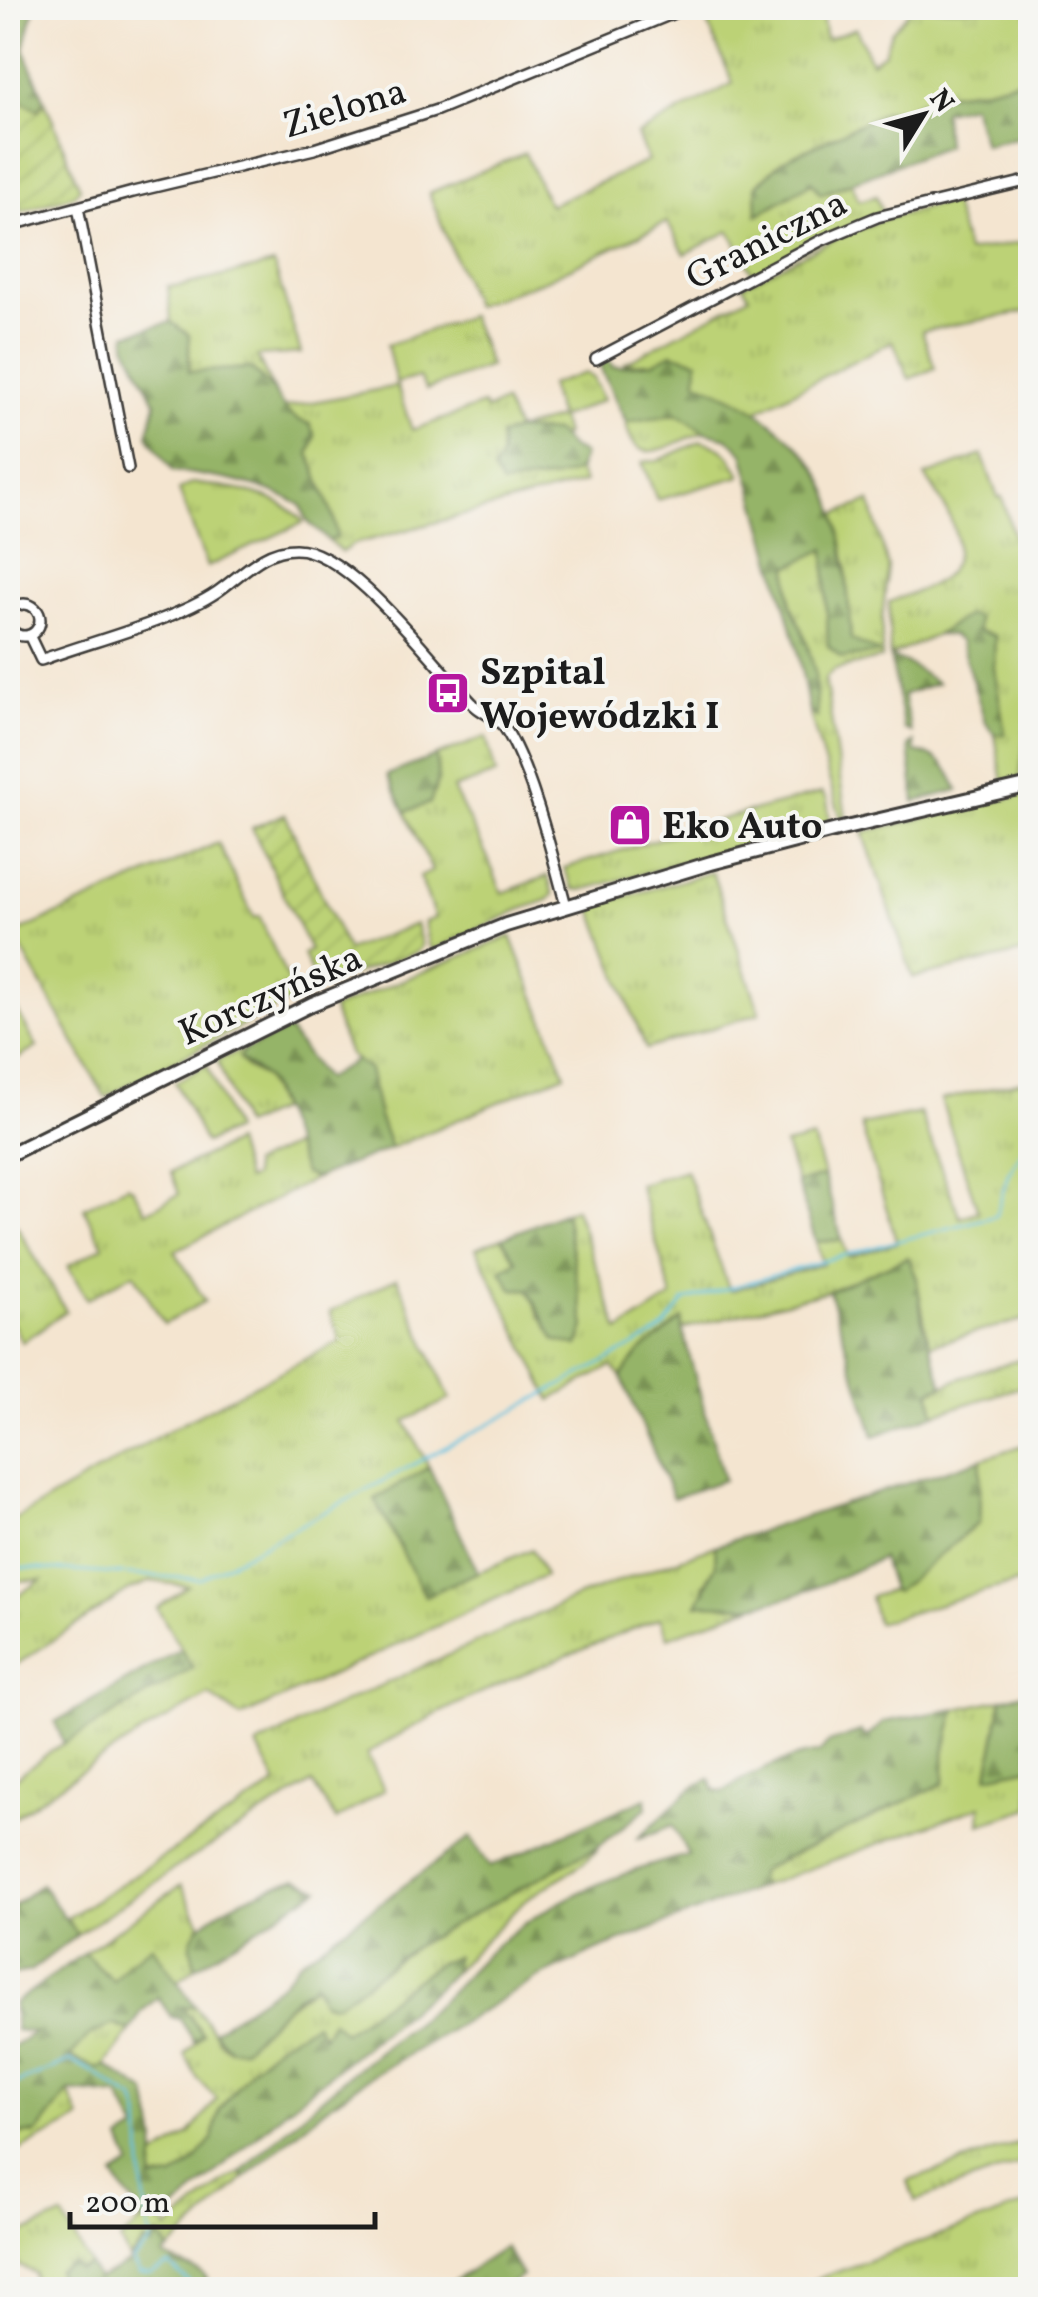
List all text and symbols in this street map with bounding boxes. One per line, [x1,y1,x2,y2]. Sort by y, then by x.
north arrow [873,65,973,165]
street label: Zielona [277,66,413,154]
text: N [919,82,963,121]
street label: Graniczna [678,179,857,305]
place label: Szpital Wojewódzki I [480,648,719,745]
bus stop icon: Szpital Wojewódzki I [425,670,471,716]
shop icon: Eko Auto [607,802,653,848]
place label: Eko Auto [662,802,822,855]
street label: Korczyńska [171,933,372,1061]
scale bar [70,2167,375,2229]
text: 200 m [85,2183,170,2225]

